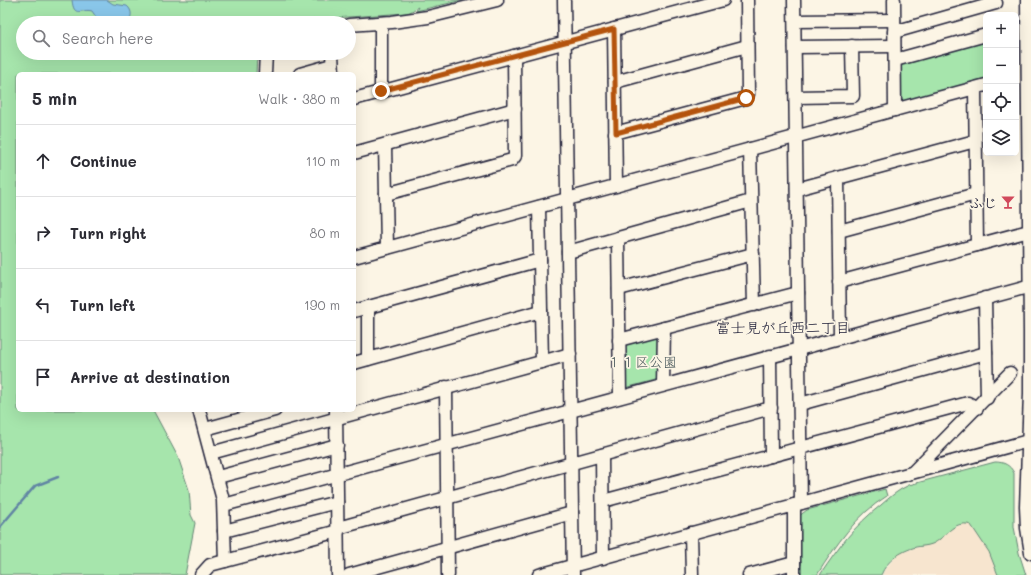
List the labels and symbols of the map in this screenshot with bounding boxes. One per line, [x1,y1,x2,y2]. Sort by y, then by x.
route end [372,82,390,100]
route start [737,89,755,107]
place label: ふじ [969,193,997,212]
bar icon: ふじ [1000,194,1016,210]
district label: 富士見が丘西二丁目 [715,317,851,337]
park label: １１区公園 [607,352,677,371]

